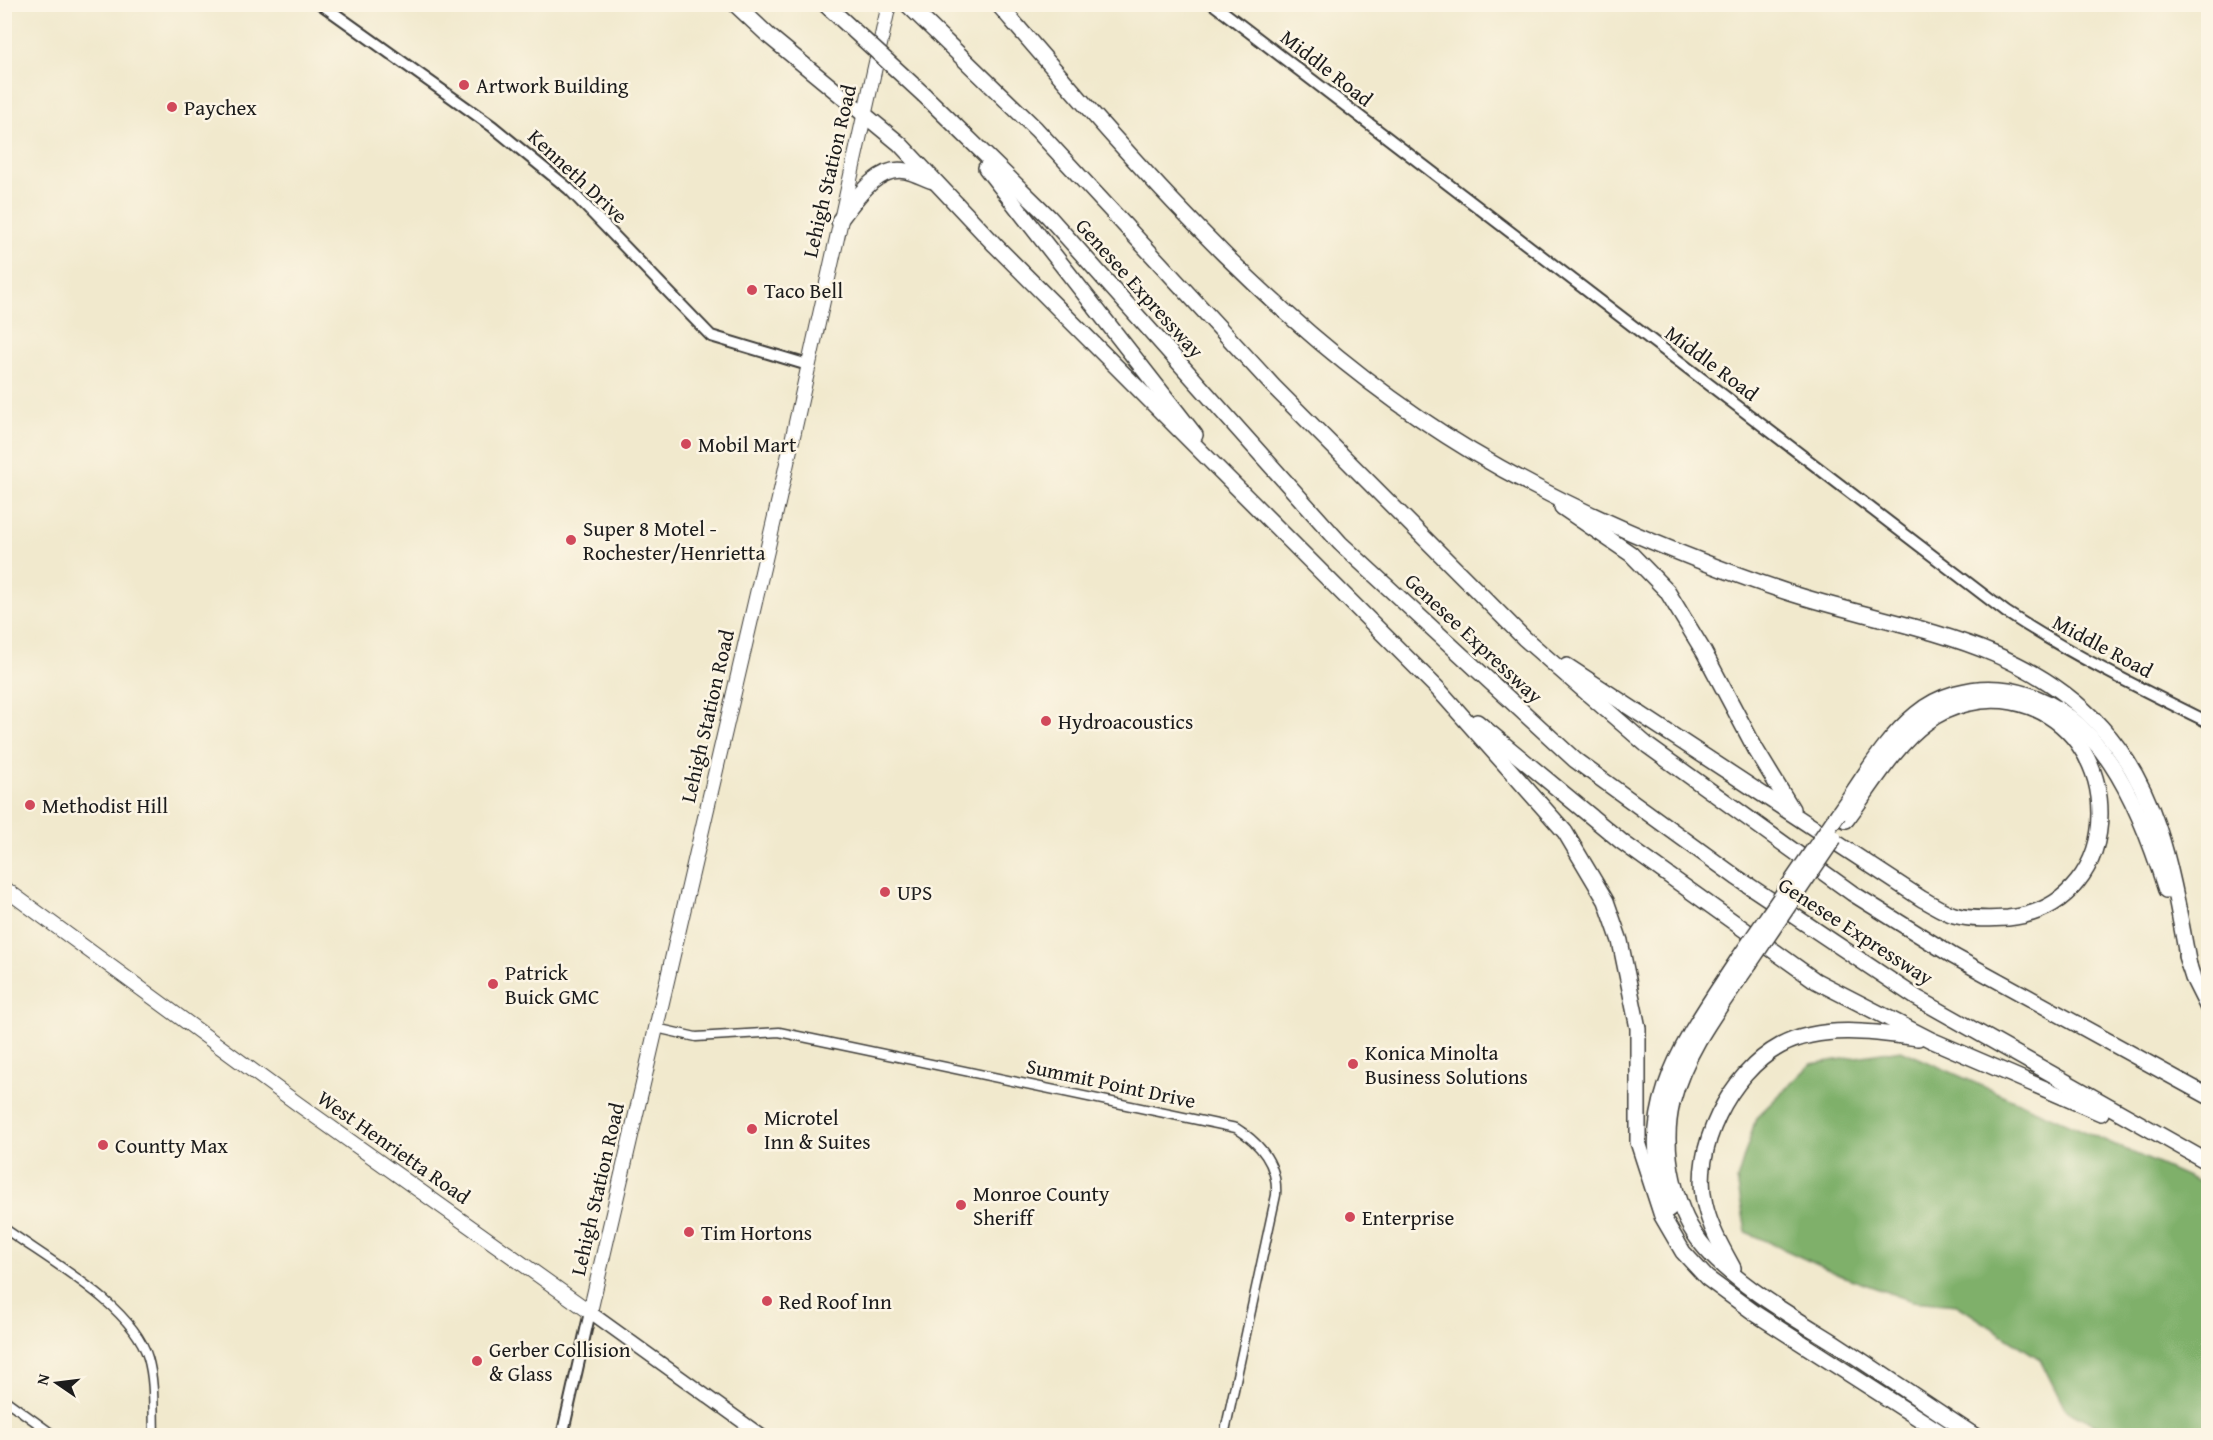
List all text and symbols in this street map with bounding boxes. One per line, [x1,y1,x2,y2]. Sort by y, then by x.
street label: Middle Road [1274,22,1380,115]
place label: Artwork Building [476,70,629,101]
marker: Artwork Building [457,78,471,92]
street label: Lehigh Station Road [794,81,864,261]
place label: Paychex [184,92,257,123]
marker: Paychex [165,100,179,114]
street label: Kenneth Drive [521,121,635,231]
street label: Genesee Expressway [1069,211,1212,365]
place label: Taco Bell [764,275,843,306]
marker: Taco Bell [745,283,759,297]
street label: Middle Road [1659,318,1766,409]
place label: Mobil Mart [698,429,797,460]
marker: Mobil Mart [679,437,693,451]
place label: Super 8 Motel - Rochester/Henrietta [583,513,765,568]
marker: Super 8 Motel - Rochester/Henrietta [564,533,578,547]
street label: Genesee Expressway [1398,566,1550,711]
street label: Middle Road [2047,607,2159,686]
street label: Lehigh Station Road [672,626,742,806]
place label: Hydroacoustics [1058,706,1193,737]
marker: Hydroacoustics [1039,714,1053,728]
place label: Methodist Hill [42,790,168,821]
marker: Methodist Hill [23,798,37,812]
street label: Genesee Expressway [1772,869,1940,993]
place label: UPS [897,877,932,908]
marker: UPS [878,885,892,899]
place label: Patrick Buick GMC [505,957,599,1012]
marker: Patrick Buick GMC [486,977,500,991]
place label: Konica Minolta Business Solutions [1365,1037,1528,1092]
street label: Summit Point Drive [1023,1050,1199,1116]
marker: Konica Minolta Business Solutions [1346,1057,1360,1071]
street label: West Henrietta Road [311,1083,477,1212]
street label: Lehigh Station Road [562,1099,632,1279]
place label: Microtel Inn & Suites [764,1102,871,1157]
marker: Microtel Inn & Suites [745,1122,759,1136]
place label: Countty Max [115,1130,228,1161]
marker: Countty Max [96,1138,110,1152]
place label: Monroe County Sheriff [973,1178,1110,1233]
marker: Monroe County Sheriff [954,1198,968,1212]
place label: Enterprise [1362,1202,1455,1233]
marker: Enterprise [1343,1210,1357,1224]
place label: Tim Hortons [701,1217,812,1248]
marker: Tim Hortons [682,1225,696,1239]
place label: Red Roof Inn [779,1286,892,1317]
marker: Red Roof Inn [760,1294,774,1308]
place label: Gerber Collision & Glass [489,1334,631,1389]
north arrow [27,1353,87,1413]
marker: Gerber Collision & Glass [470,1354,484,1368]
text: N [30,1371,55,1387]

